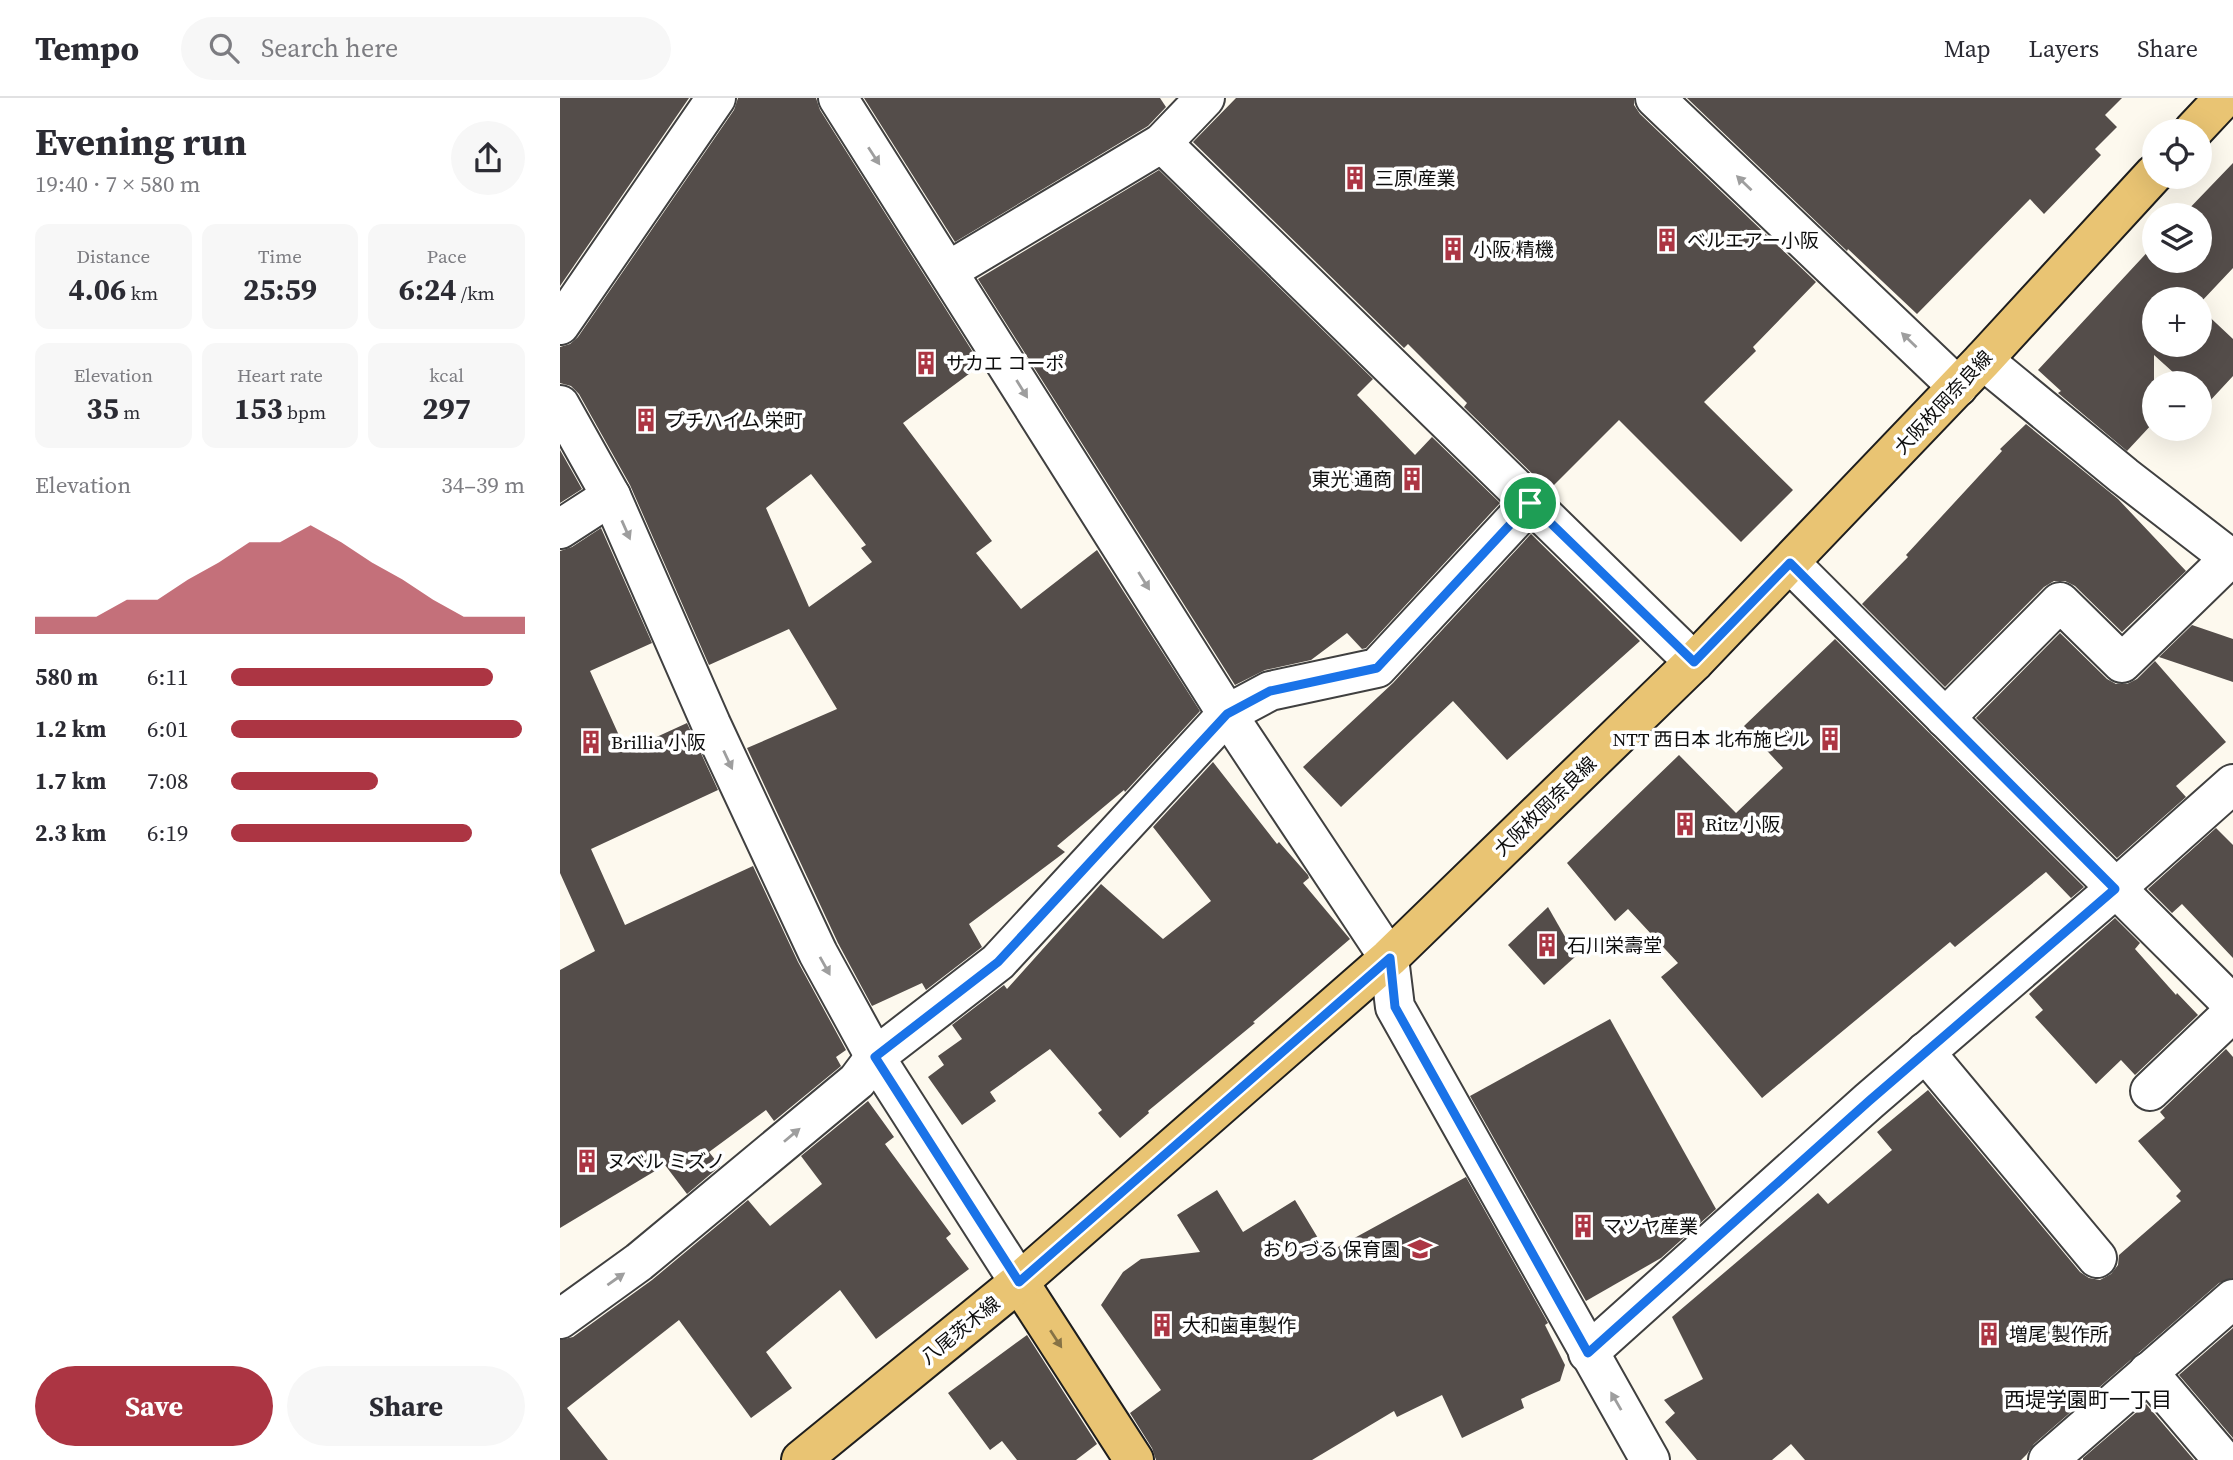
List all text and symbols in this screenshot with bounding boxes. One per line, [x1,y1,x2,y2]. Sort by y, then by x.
search box [181,17,671,80]
text: Tempo [35,26,139,71]
icon: search [205,29,243,67]
text: Search here [261,30,398,66]
text: Map [1944,32,1991,65]
text: Layers [2029,32,2099,65]
text: Share [2137,32,2198,65]
text: Evening run [35,116,247,168]
map controls [2142,119,2212,441]
button: locate [2142,119,2212,189]
button: share [451,121,525,195]
one-way arrow [868,146,881,165]
building icon: 三原 産業 [1341,164,1369,192]
place label: 三原 産業 [1375,165,1455,191]
text: 19:40 · 7 × 580 m [35,168,201,200]
one-way arrow [1735,175,1753,191]
button: layers [2142,203,2212,273]
building icon: ベルエアー小阪 [1653,226,1681,254]
place label: ベルエアー小阪 [1687,227,1819,253]
building icon: 小阪 精機 [1439,235,1467,263]
place label: 小阪 精機 [1473,236,1553,262]
text: Distance [77,243,150,269]
text: Time [258,243,302,269]
text: Pace [427,243,467,269]
text: 4.06 [68,269,126,310]
text: 25:59 [243,269,317,310]
text: 6:24 [399,269,456,310]
text: km [126,280,158,306]
text: /km [456,280,495,306]
button: + [2142,287,2212,357]
one-way arrow [1901,333,1918,349]
street label: 大阪枚岡奈良線 [1888,344,1998,460]
building icon: サカエ コーポ [912,349,940,377]
place label: サカエ コーポ [946,350,1064,376]
text: Elevation [74,362,153,388]
text: Heart rate [237,362,323,388]
text: kcal [429,362,464,388]
button: − [2142,371,2212,441]
one-way arrow [1016,379,1029,399]
text: 35 [86,388,119,429]
text: 153 [234,388,283,429]
text: 297 [422,388,471,429]
text: m [119,399,140,425]
text: bpm [283,399,326,425]
building icon: プチハイム 栄町 [632,406,660,434]
place label: プチハイム 栄町 [666,407,803,433]
building icon: 東光 通商 [1398,465,1426,493]
place label: 東光 通商 [1312,466,1392,492]
text: Elevation [35,469,131,501]
text: 34–39 m [441,469,525,501]
pin [1500,473,1560,533]
icon: arrive [1511,484,1549,522]
one-way arrow [620,520,632,540]
one-way arrow [1137,572,1150,591]
text: 580 m [35,661,98,693]
text: 6:11 [147,661,188,693]
text: 1.2 km [35,713,106,745]
text: 6:01 [147,713,188,745]
building icon: NTT 西日本 北布施ビル [1816,725,1844,753]
place label: NTT 西日本 北布施ビル [1612,726,1810,752]
building icon: Brillia 小阪 [577,728,605,756]
place label: Brillia 小阪 [611,729,706,755]
one-way arrow [723,750,734,771]
street label: 大阪枚岡奈良線 [1488,750,1602,862]
text: 1.7 km [35,765,106,797]
text: 7:08 [147,765,188,797]
building icon: Ritz 小阪 [1671,810,1699,838]
place label: Ritz 小阪 [1705,811,1780,837]
text: 2.3 km [35,817,106,849]
text: 6:19 [147,817,188,849]
building icon: 石川栄壽堂 [1533,931,1561,959]
place label: 石川栄壽堂 [1567,932,1662,958]
one-way arrow [819,957,831,976]
one-way arrow [783,1128,800,1143]
building icon: ヌベル ミズノ [573,1147,601,1175]
place label: ヌベル ミズノ [607,1148,725,1174]
building icon: マツヤ産業 [1569,1212,1597,1240]
place label: マツヤ産業 [1603,1213,1698,1239]
school or university icon: おりづる 保育園 [1406,1235,1434,1263]
place label: おりづる 保育園 [1263,1236,1400,1262]
one-way arrow [607,1272,625,1286]
street label: 八尾茨木線 [915,1290,1005,1370]
building icon: 大和歯車製作 [1148,1311,1176,1339]
place label: 大和歯車製作 [1182,1312,1296,1338]
building icon: 増尾 製作所 [1975,1320,2003,1348]
place label: 増尾 製作所 [2009,1321,2108,1347]
one-way arrow [1049,1330,1062,1349]
button: Save [35,1366,273,1446]
button: Share [287,1366,525,1446]
district label: 西堤学園町一丁目 [2004,1385,2172,1414]
one-way arrow [1610,1391,1622,1410]

